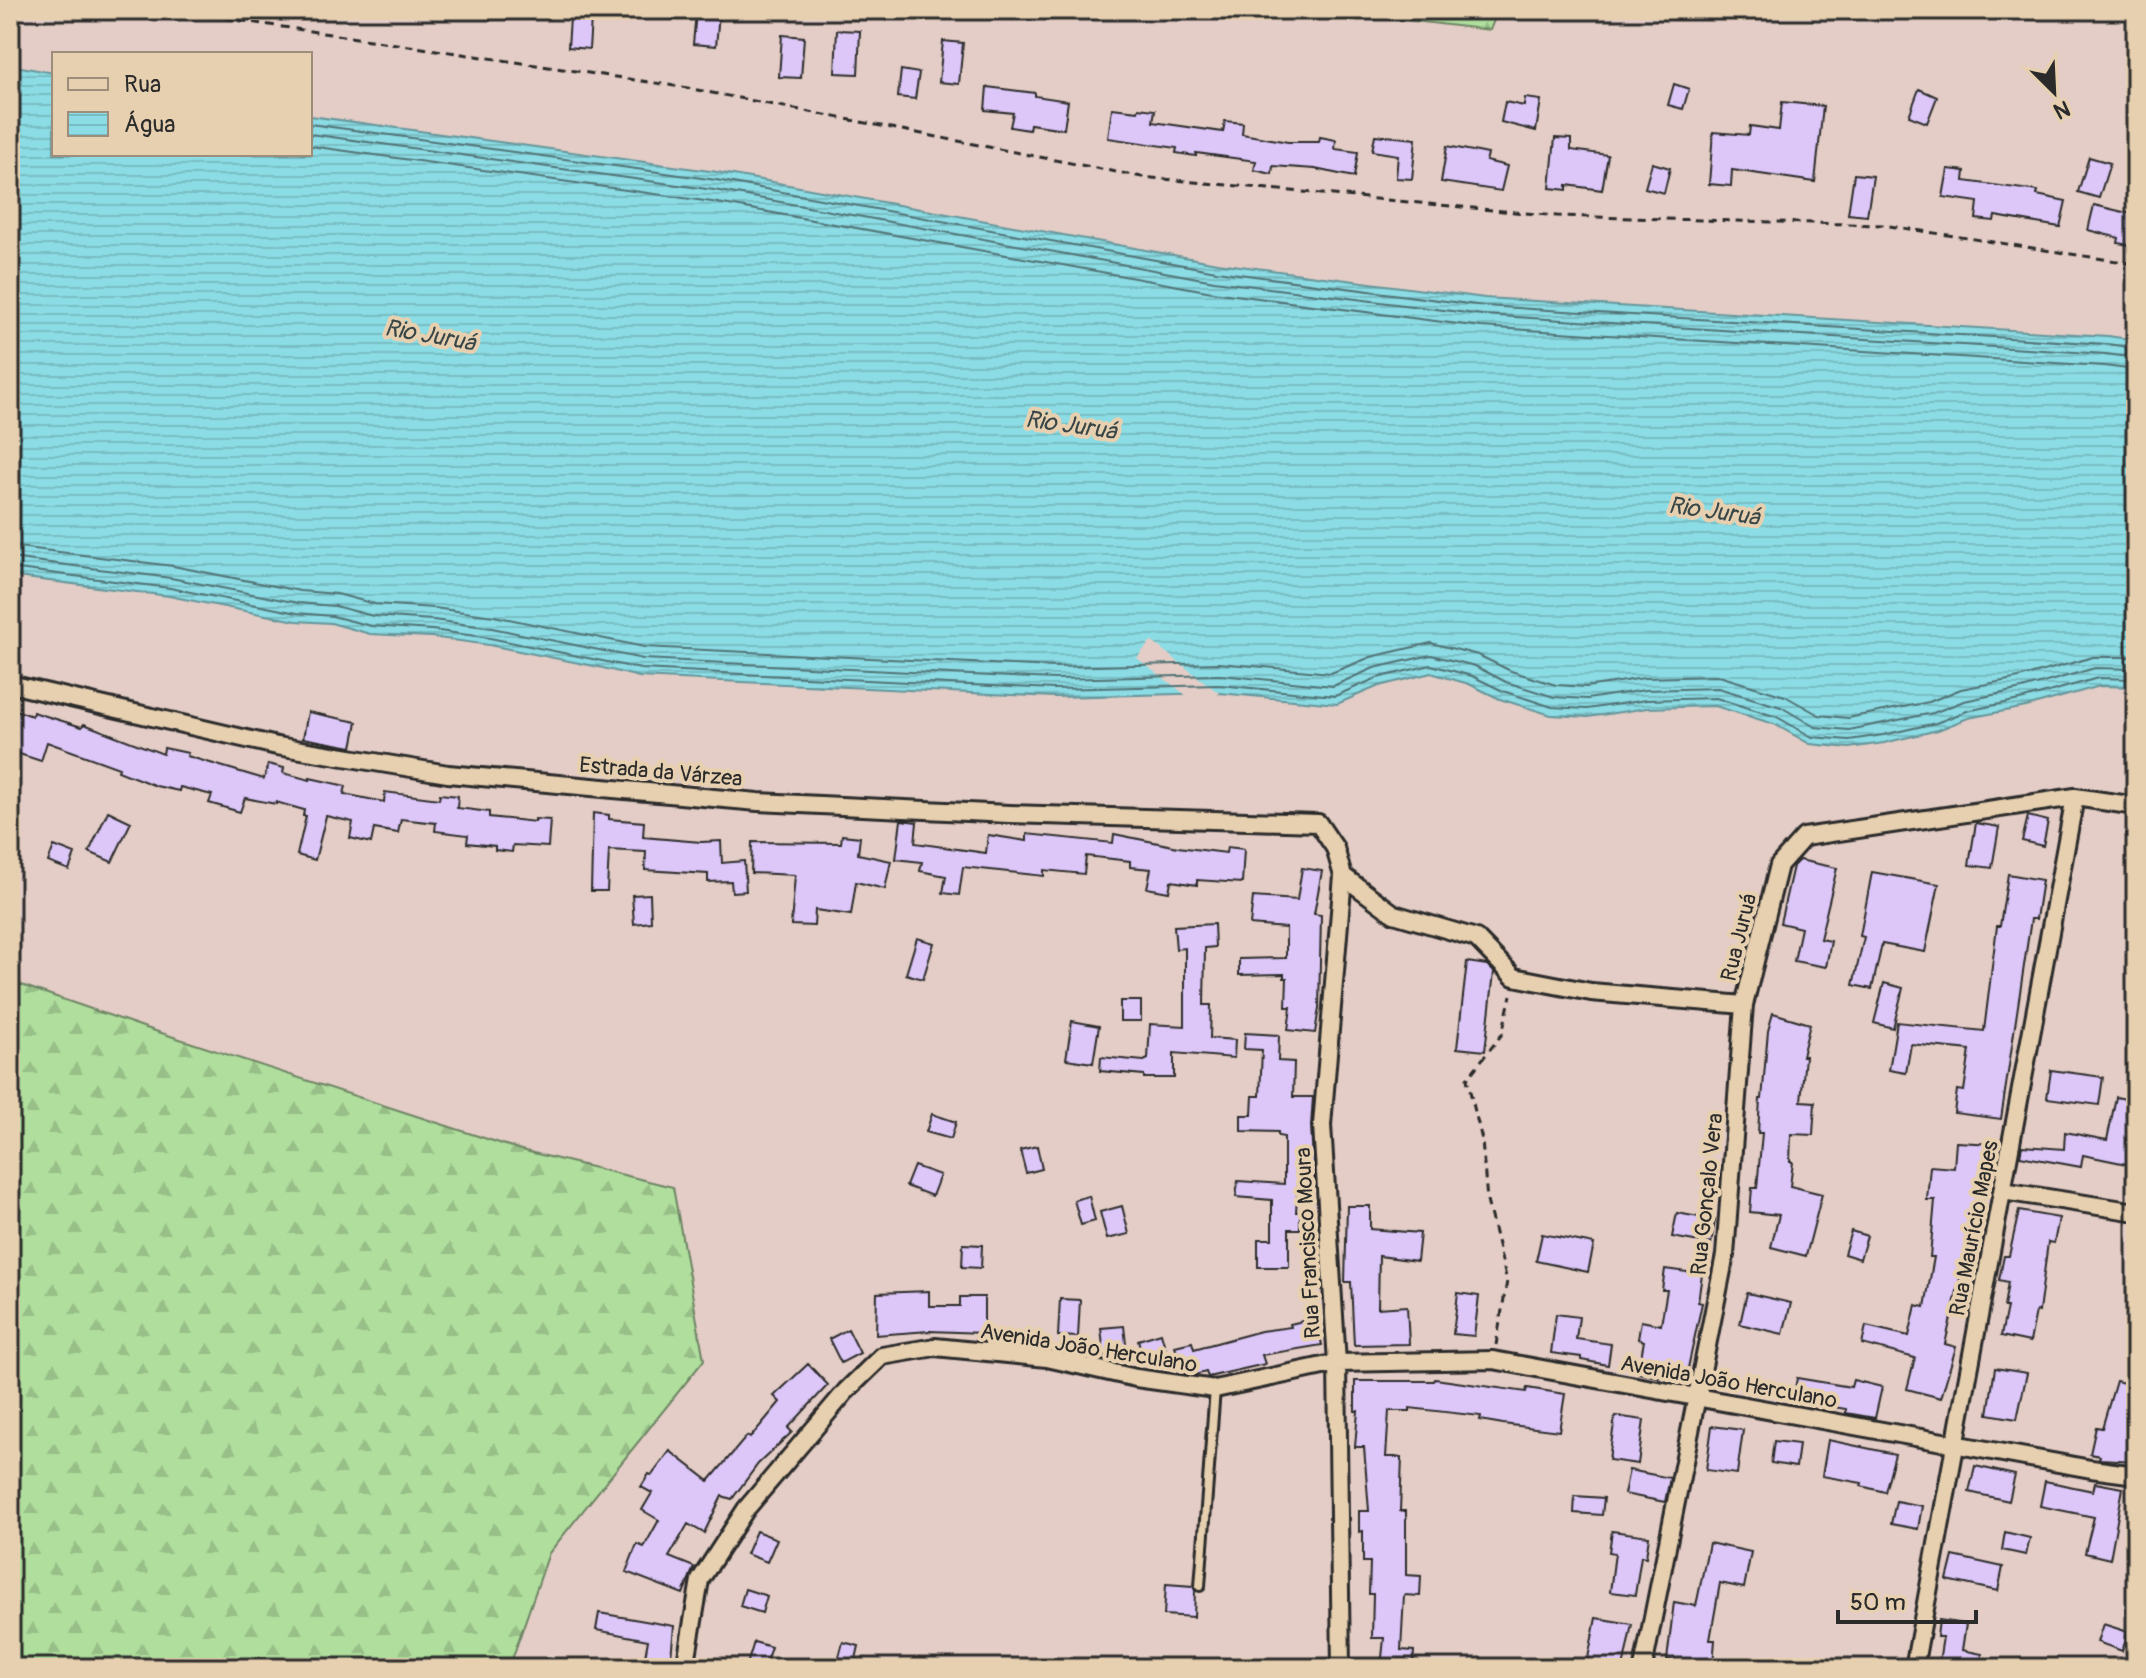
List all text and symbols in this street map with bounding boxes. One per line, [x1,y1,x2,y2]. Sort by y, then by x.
legend [52,52,312,156]
north arrow [2014,52,2094,132]
text: Rua [124,70,161,99]
text: N [2049,94,2074,125]
text: Água [124,110,175,139]
water label: Rio Juruá [382,313,479,358]
water label: Rio Juruá [1024,405,1120,446]
water label: Rio Juruá [1667,491,1763,532]
street label: Estrada da Várzea [578,751,744,793]
street label: Rua Juruá [1715,890,1763,984]
street label: Rua Gonçalo Vera [1685,1112,1729,1277]
street label: Rua Maurício Mapes [1943,1138,2005,1318]
street label: Rua Francisco Moura [1289,1147,1327,1339]
street label: Avenida João Herculano [978,1317,1199,1379]
street label: Avenida João Herculano [1618,1349,1839,1415]
scale bar [1838,1574,1976,1624]
text: 50 m [1850,1588,1906,1617]

